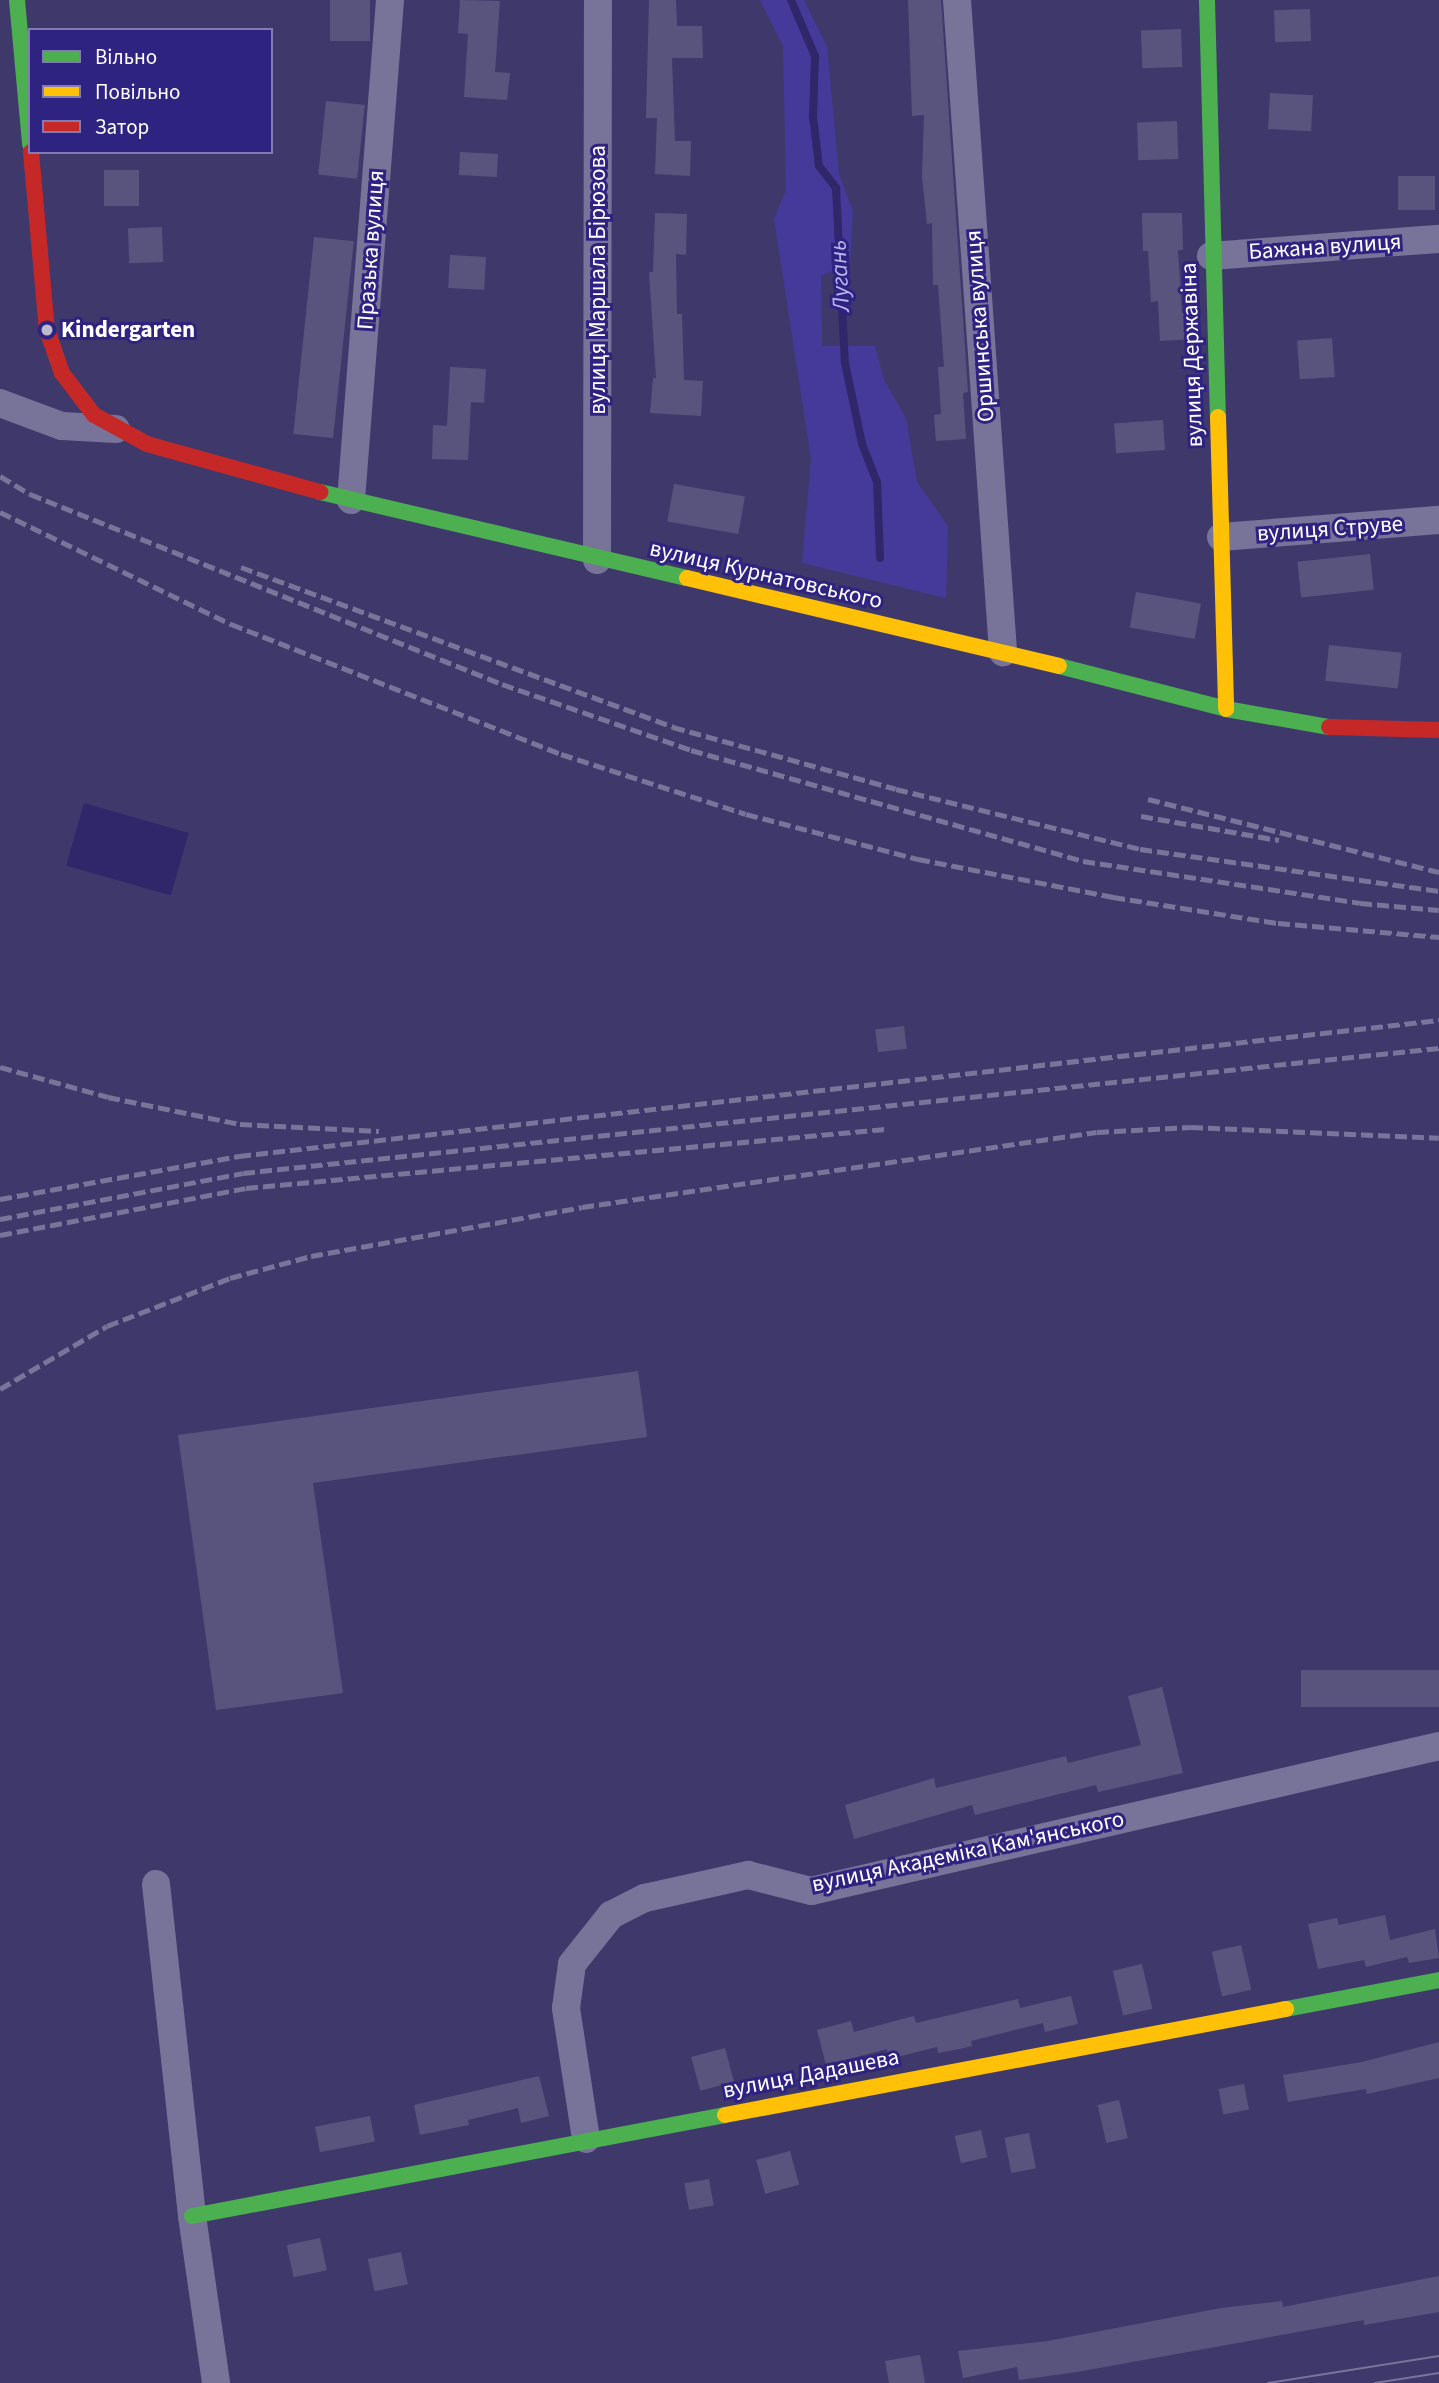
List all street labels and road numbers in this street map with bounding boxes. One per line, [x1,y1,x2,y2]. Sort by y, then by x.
street label: вулиця Маршала Бірюзова [584,145,612,415]
street label: Празька вулиця [352,169,390,331]
street label: Бажана вулиця [1248,228,1402,266]
street label: Оршинська вулиця [960,229,1000,423]
street label: вулиця Державіна [1175,262,1209,448]
street label: вулиця Струве [1256,510,1404,548]
street label: вулиця Курнатовського [647,535,885,615]
street label: вулиця Академіка Кам'янського [809,1805,1127,1899]
street label: вулиця Дадашева [721,2043,901,2105]

